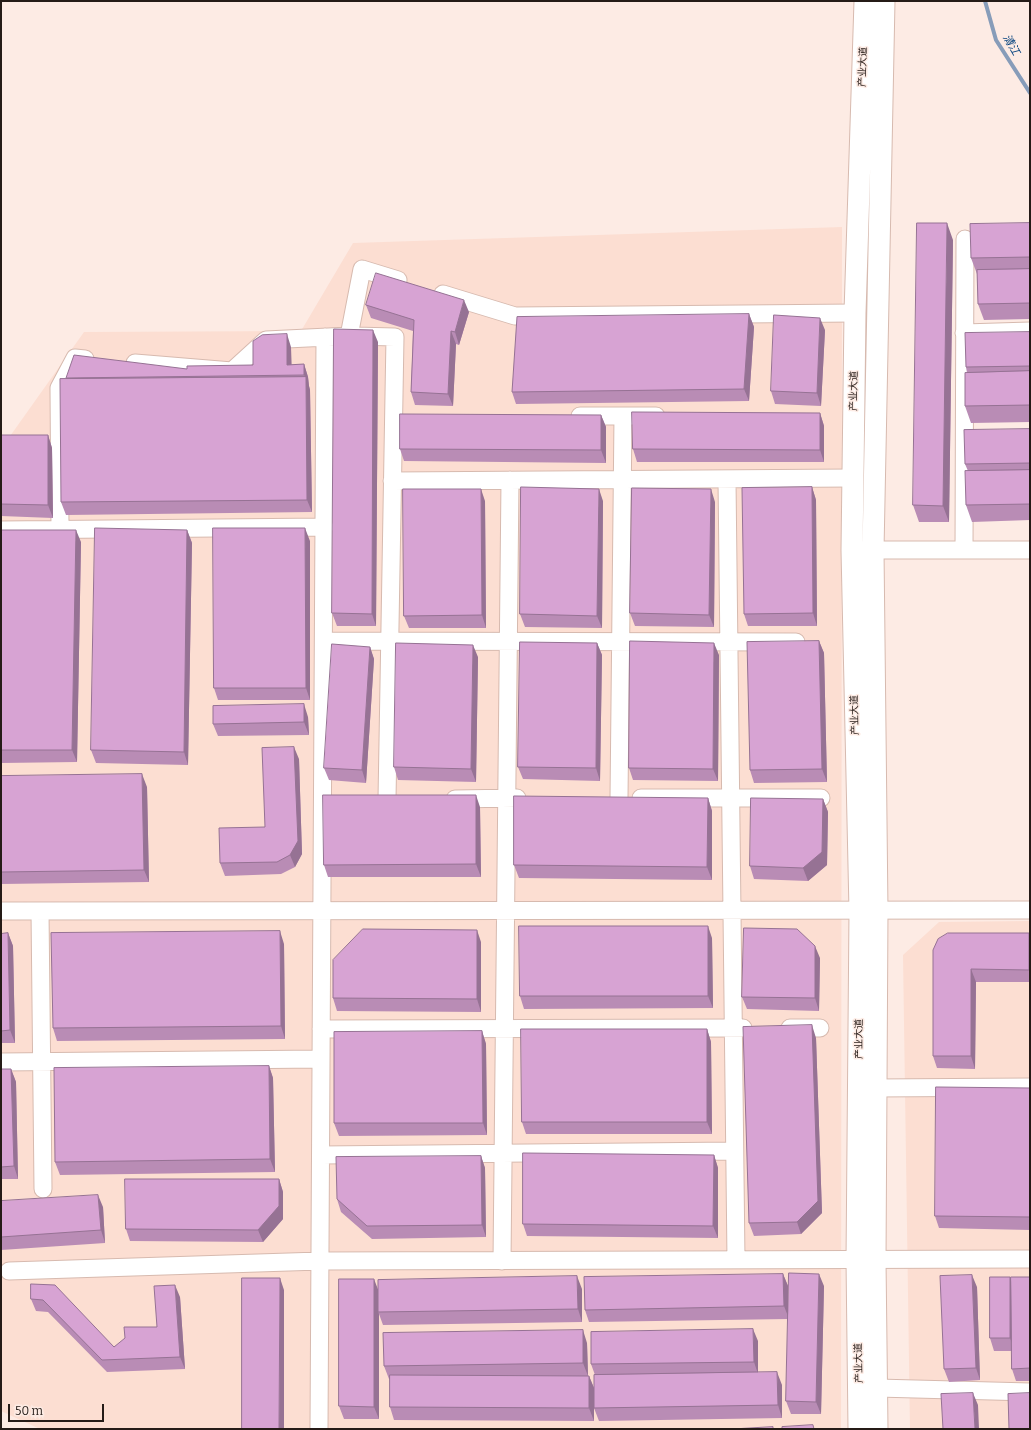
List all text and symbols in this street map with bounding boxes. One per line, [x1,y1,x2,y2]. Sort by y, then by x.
water label: 清江 [1000,32,1022,58]
street label: 产业大道 [856,47,870,87]
street label: 产业大道 [848,371,860,411]
street label: 产业大道 [849,695,861,735]
street label: 产业大道 [853,1019,865,1059]
street label: 产业大道 [853,1343,865,1383]
scale bar [10,1396,106,1422]
text: 50 m [15,1404,43,1418]

